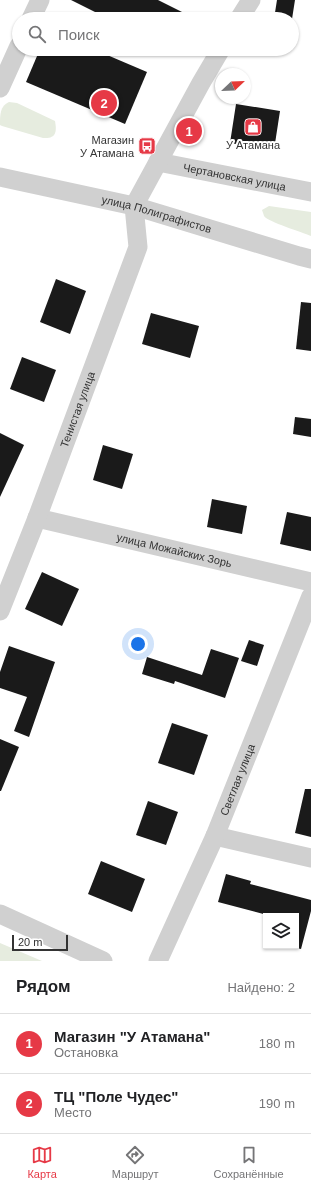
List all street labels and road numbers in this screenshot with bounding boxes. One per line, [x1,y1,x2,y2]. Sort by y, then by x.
street label: Чертановская улица [182,161,288,193]
street label: улица Полиграфистов [101,193,213,235]
street label: Тенистая улица [58,369,97,449]
street label: улица Можайских Зорь [116,531,233,569]
street label: Светлая улица [218,741,258,817]

